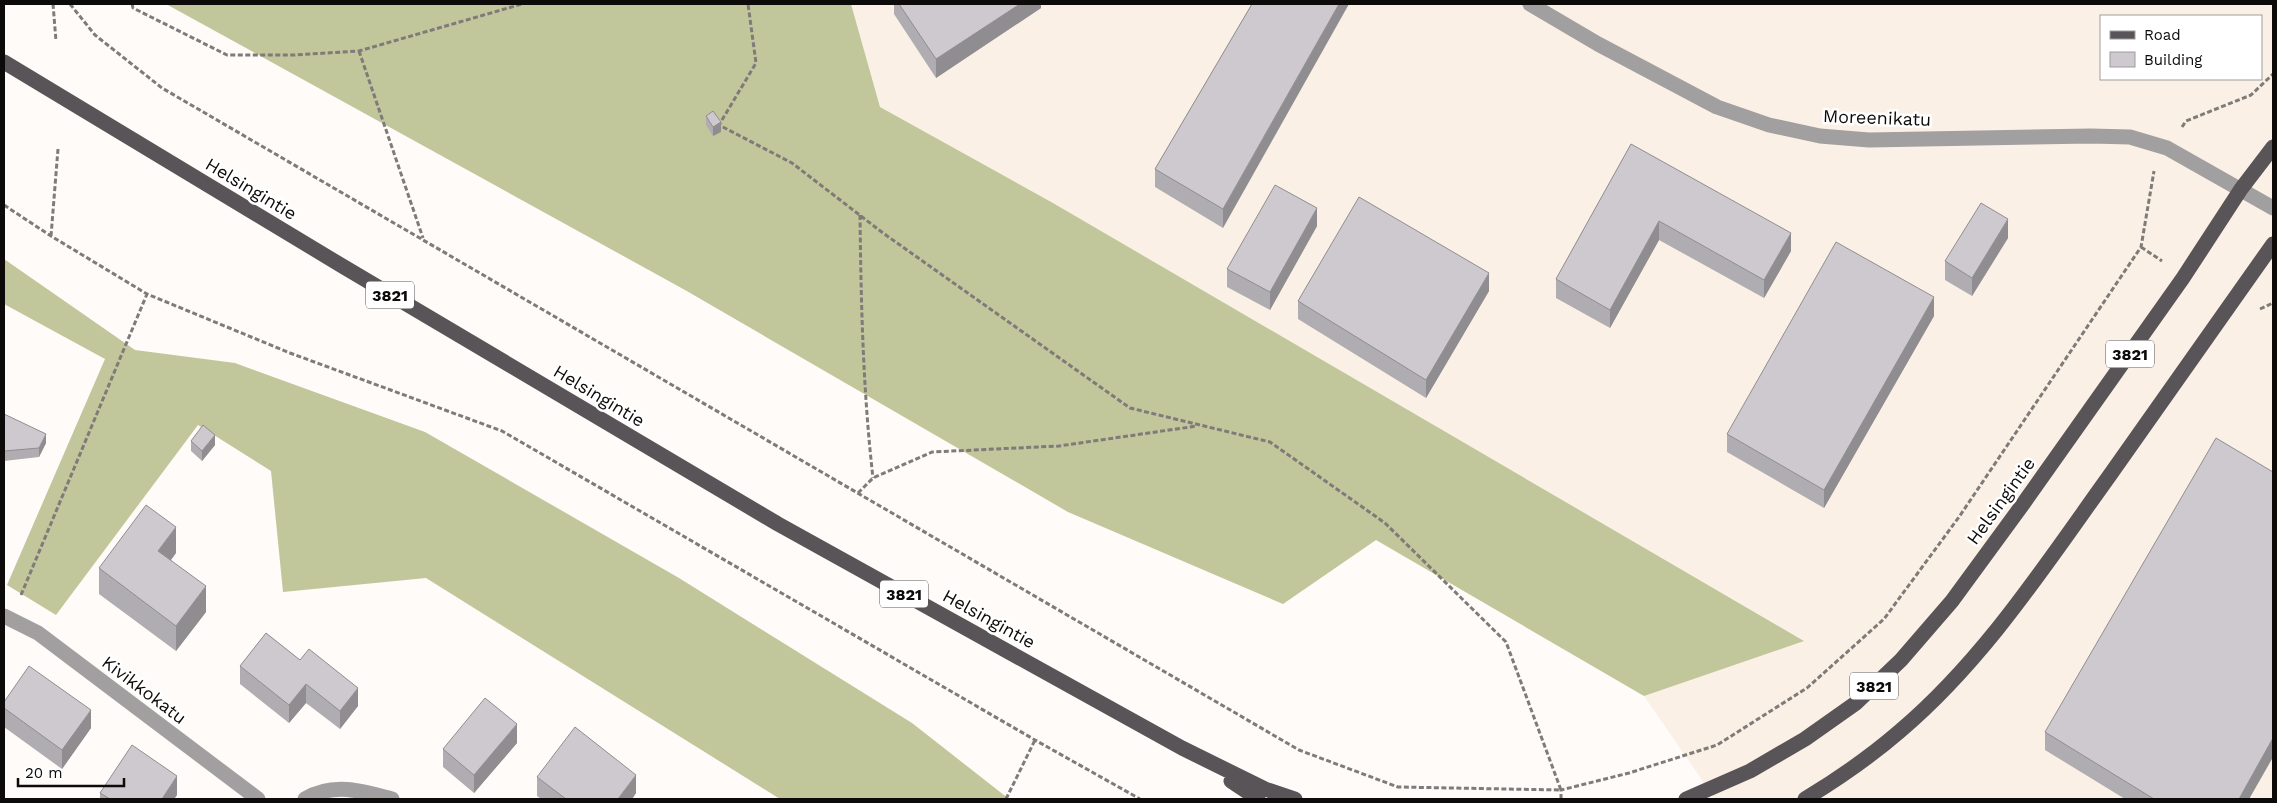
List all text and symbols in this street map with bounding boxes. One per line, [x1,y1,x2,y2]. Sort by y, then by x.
legend [2100,15,2262,80]
text: Road [2144,26,2181,44]
text: Building [2144,51,2202,69]
street label: Moreenikatu [1823,105,1931,130]
street label: Helsingintie [202,153,301,224]
road number: 3821 [366,282,414,308]
road number: 3821 [2106,340,2154,368]
street label: Helsingintie [550,360,649,431]
street label: Helsingintie [1962,453,2039,548]
road number: 3821 [880,580,928,608]
street label: Helsingintie [939,585,1039,653]
street label: Kivikkokatu [98,651,191,728]
road number: 3821 [1850,672,1898,699]
scale bar [18,756,124,788]
text: 20 m [25,764,63,782]

